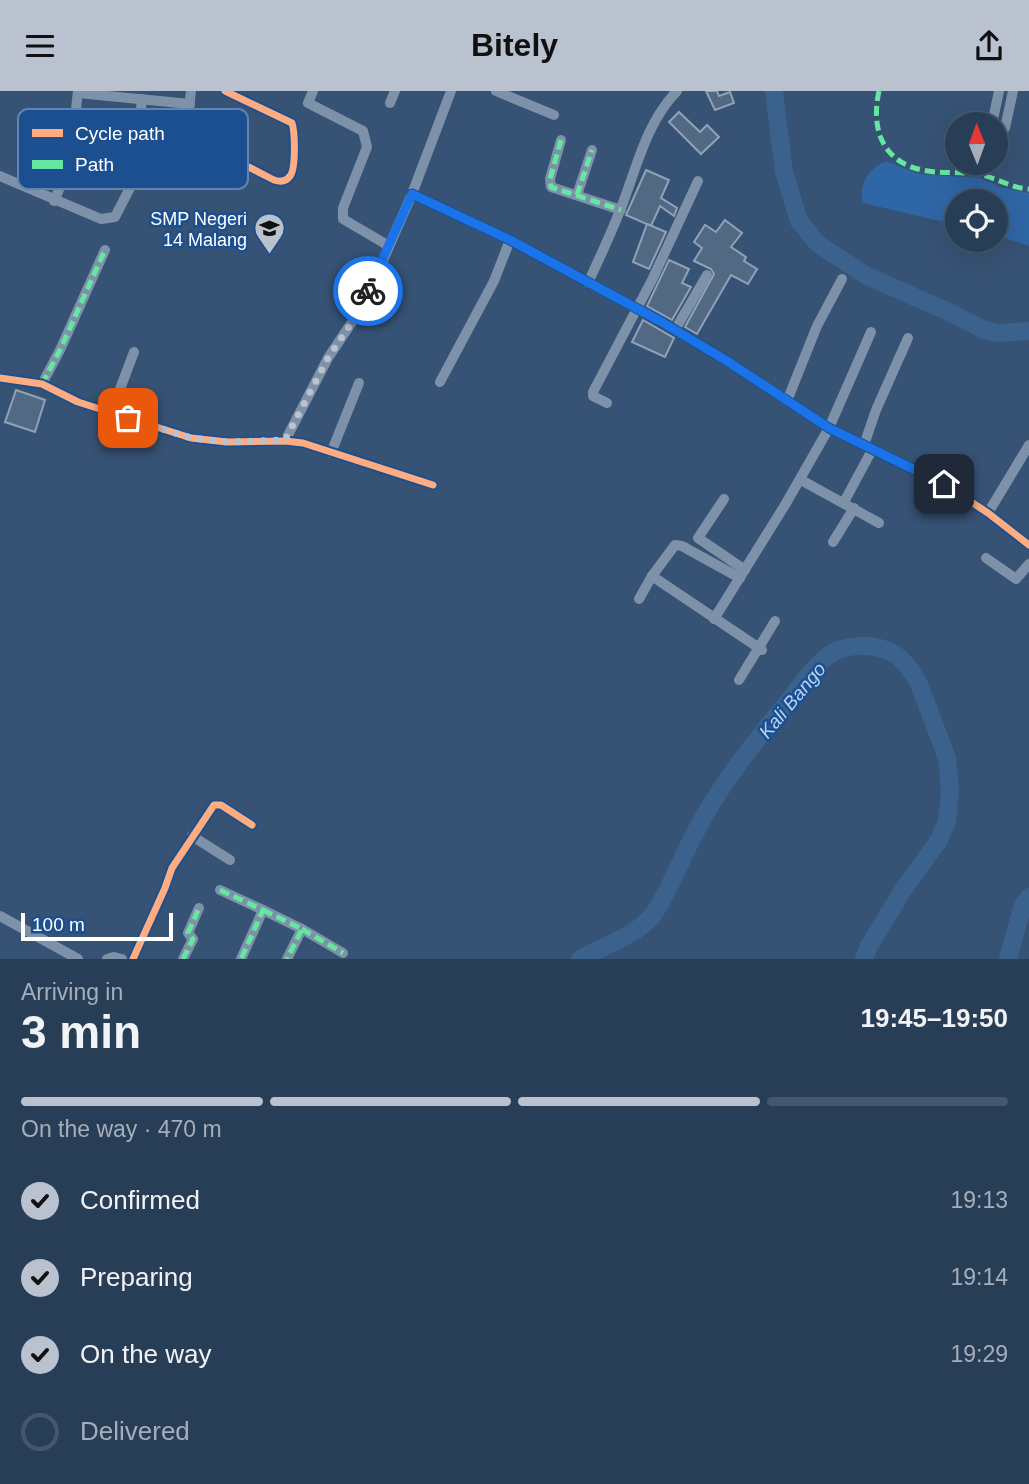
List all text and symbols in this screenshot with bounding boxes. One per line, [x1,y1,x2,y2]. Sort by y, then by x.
icon: menu [21,27,59,65]
text: Bitely [471,27,558,63]
icon: share [970,27,1008,65]
legend [18,109,248,189]
north arrow [945,112,1008,175]
map controls [945,112,1008,252]
text: Cycle path [75,123,165,144]
text: Path [75,154,114,175]
button: locate [945,189,1008,252]
place label: SMP Negeri 14 Malang [150,209,247,250]
school or university icon: SMP Negeri 14 Malang [253,212,287,256]
courier [333,256,403,326]
icon: bike [349,272,387,310]
pin [98,388,158,448]
icon: bag [109,399,147,437]
pin [914,454,974,514]
icon: home [925,465,963,503]
water label: Kali Bango [755,658,830,742]
scale bar [21,910,173,942]
text: 100 m [32,914,85,935]
text: Arriving in [21,979,123,1005]
text: 19:45–19:50 [861,1003,1008,1033]
text: 3 min [21,1006,141,1058]
text: On the way · 470 m [21,1116,222,1142]
icon: check [21,1182,59,1220]
text: Confirmed [80,1185,200,1215]
text: 19:13 [950,1187,1008,1213]
icon: check [21,1259,59,1297]
text: Preparing [80,1262,193,1292]
text: 19:14 [950,1264,1008,1290]
icon: check [21,1336,59,1374]
text: On the way [80,1339,212,1369]
text: 19:29 [950,1341,1008,1367]
text: Delivered [80,1416,190,1446]

